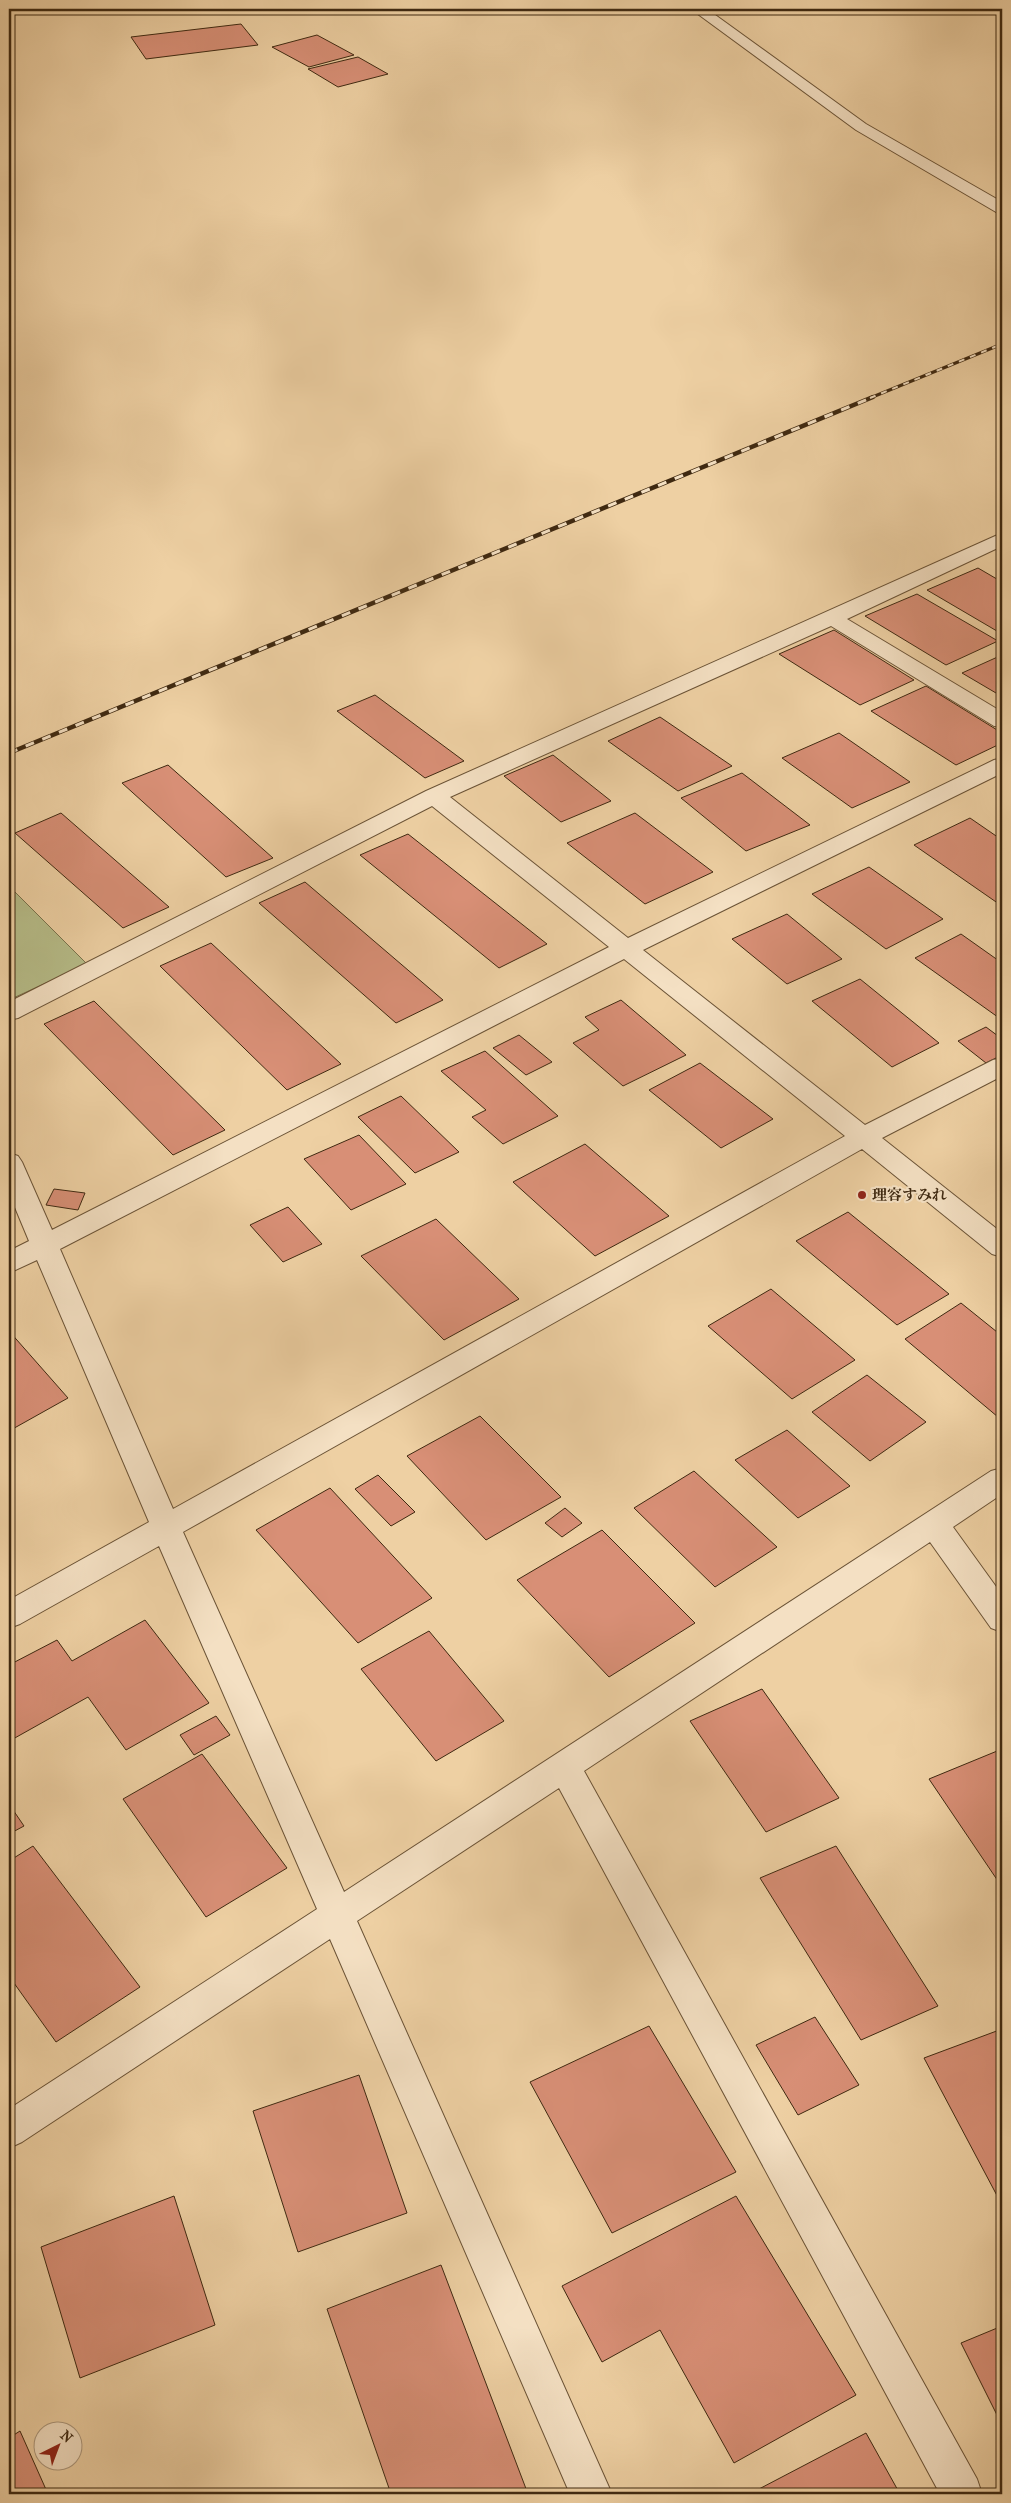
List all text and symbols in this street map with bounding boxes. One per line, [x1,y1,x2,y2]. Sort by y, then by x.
place label: 理容すみれ [872,1186,947,1204]
marker: 理容すみれ [856,1189,868,1201]
north arrow [32,2420,82,2470]
text: N [57,2427,76,2447]

